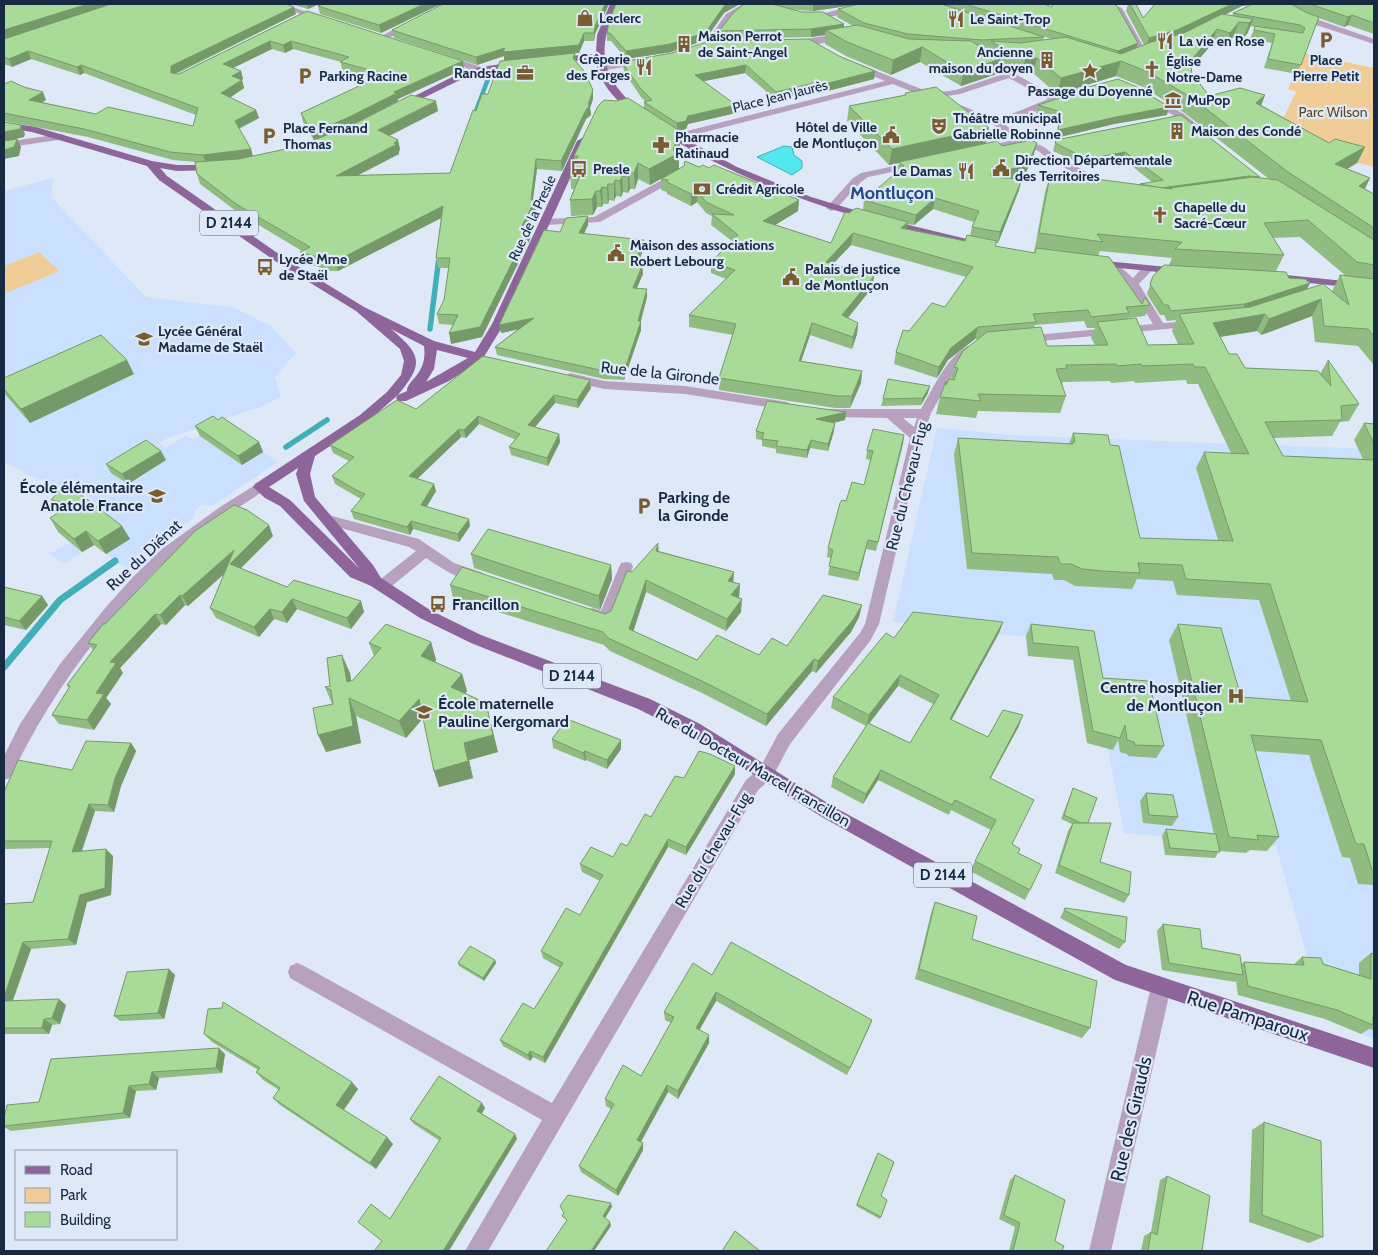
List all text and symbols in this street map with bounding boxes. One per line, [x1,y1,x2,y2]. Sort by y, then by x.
shop icon: Leclerc [575,8,595,28]
place label: Leclerc [599,9,642,27]
restaurant icon: Le Saint-Trop [946,9,966,29]
place label: Le Saint-Trop [970,10,1051,28]
place label: Maison Perrot de Saint-Angel [698,27,788,61]
parking icon: Place Pierre Petit [1316,30,1336,50]
restaurant icon: La vie en Rose [1155,31,1175,51]
place label: La vie en Rose [1179,32,1264,50]
building icon: Maison Perrot de Saint-Angel [674,34,694,54]
place label: Ancienne maison du doyen [929,43,1033,77]
place label: Crêperie des Forges [566,50,630,84]
building icon: Ancienne maison du doyen [1037,50,1057,70]
place label: Place Pierre Petit [1293,51,1360,85]
place label: Église Notre-Dame [1166,52,1242,86]
restaurant icon: Crêperie des Forges [634,57,654,77]
church icon: Église Notre-Dame [1142,59,1162,79]
place icon: Passage du Doyenné [1080,61,1100,81]
office icon: Randstad [515,63,535,83]
place label: Randstad [454,64,511,82]
parking icon: Parking Racine [295,66,315,86]
place label: Parking Racine [319,67,407,85]
street label: Place Jean Jaurès [731,75,830,117]
place label: Passage du Doyenné [1027,82,1153,100]
museum icon: MuPop [1163,90,1183,110]
place label: MuPop [1187,91,1230,109]
park label: Parc Wilson [1298,103,1368,121]
place label: Théâtre municipal Gabrielle Robinne [953,109,1062,143]
theatre icon: Théâtre municipal Gabrielle Robinne [929,116,949,136]
place label: Hôtel de Ville de Montluçon [793,118,877,152]
place label: Place Fernand Thomas [283,119,368,153]
building icon: Maison des Condé [1167,121,1187,141]
place label: Maison des Condé [1191,122,1301,140]
public building icon: Hôtel de Ville de Montluçon [881,125,901,145]
parking icon: Place Fernand Thomas [259,126,279,146]
place label: Pharmacie Ratinaud [675,128,739,162]
pharmacy icon: Pharmacie Ratinaud [651,135,671,155]
place label: Direction Départementale des Territoires [1015,151,1172,185]
public building icon: Direction Départementale des Territoires [991,158,1011,178]
bus stop icon: Presle [569,159,589,179]
place label: Presle [593,160,630,178]
restaurant icon: Le Damas [956,161,976,181]
place label: Le Damas [893,162,952,180]
street label: Rue de la Presle [504,172,560,264]
bank icon: Crédit Agricole [692,179,712,199]
place label: Crédit Agricole [716,180,804,198]
district label: Montluçon [850,182,934,204]
place label: Chapelle du Sacré-Cœur [1174,198,1247,232]
church icon: Chapelle du Sacré-Cœur [1150,205,1170,225]
road number: D 2144 [200,210,258,236]
place label: Maison des associations Robert Lebourg [630,236,774,270]
public building icon: Maison des associations Robert Lebourg [606,243,626,263]
place label: Lycée Mme de Staël [279,250,347,284]
bus stop icon: Lycée Mme de Staël [255,257,275,277]
place label: Palais de justice de Montluçon [805,260,900,294]
public building icon: Palais de justice de Montluçon [781,267,801,287]
place label: Lycée Général Madame de Staël [158,322,263,356]
school or university icon: Lycée Général Madame de Staël [134,329,154,349]
street label: Rue de la Gironde [600,357,720,389]
street label: Rue du Chevau-Fug [882,419,932,552]
place label: École élémentaire Anatole France [20,478,143,515]
school or university icon: École élémentaire Anatole France [147,486,167,506]
place label: Parking de la Gironde [658,488,730,525]
parking icon: Parking de la Gironde [634,496,654,516]
street label: Rue du Diénat [103,515,186,595]
bus stop icon: Francillon [428,594,448,614]
place label: Francillon [452,595,519,614]
road number: D 2144 [543,664,601,688]
place label: Centre hospitalier de Montluçon [1100,678,1223,715]
hospital icon: Centre hospitalier de Montluçon [1226,686,1246,706]
place label: École maternelle Pauline Kergomard [438,694,569,731]
school or university icon: École maternelle Pauline Kergomard [414,702,434,722]
street label: Rue du Docteur Marcel Francillon [652,703,854,831]
street label: Rue du Chevau-Fug [671,788,756,911]
road number: D 2144 [914,862,972,888]
street label: Rue Pamparoux [1184,986,1312,1046]
street label: Rue des Girauds [1105,1054,1157,1184]
legend [15,1150,178,1240]
text: Road [60,1161,93,1179]
text: Park [60,1186,87,1204]
text: Building [60,1211,111,1229]

